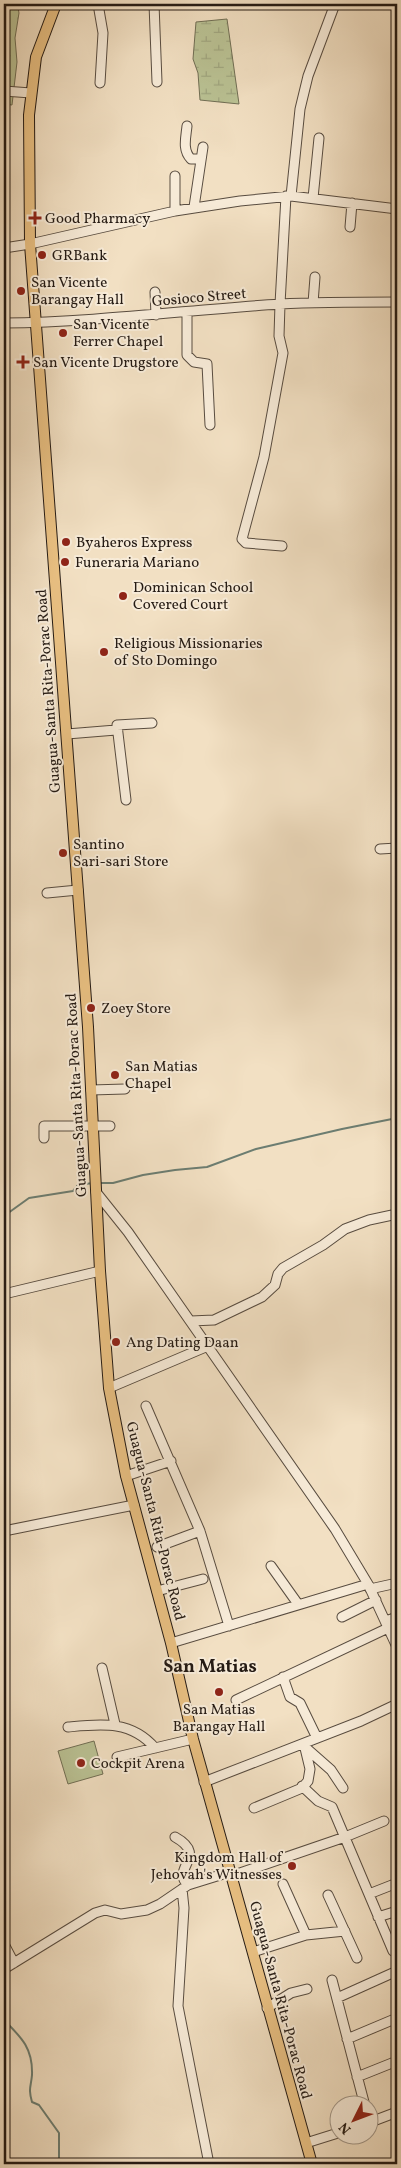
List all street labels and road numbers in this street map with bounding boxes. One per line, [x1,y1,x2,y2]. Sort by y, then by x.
street label: Gosioco Street [151,284,247,313]
street label: Guagua-Santa Rita-Porac Road [32,588,67,794]
street label: Guagua-Santa Rita-Porac Road [62,992,93,1197]
street label: Guagua-Santa Rita-Porac Road [120,1420,189,1623]
street label: Guagua-Santa Rita-Porac Road [243,1899,316,2102]

